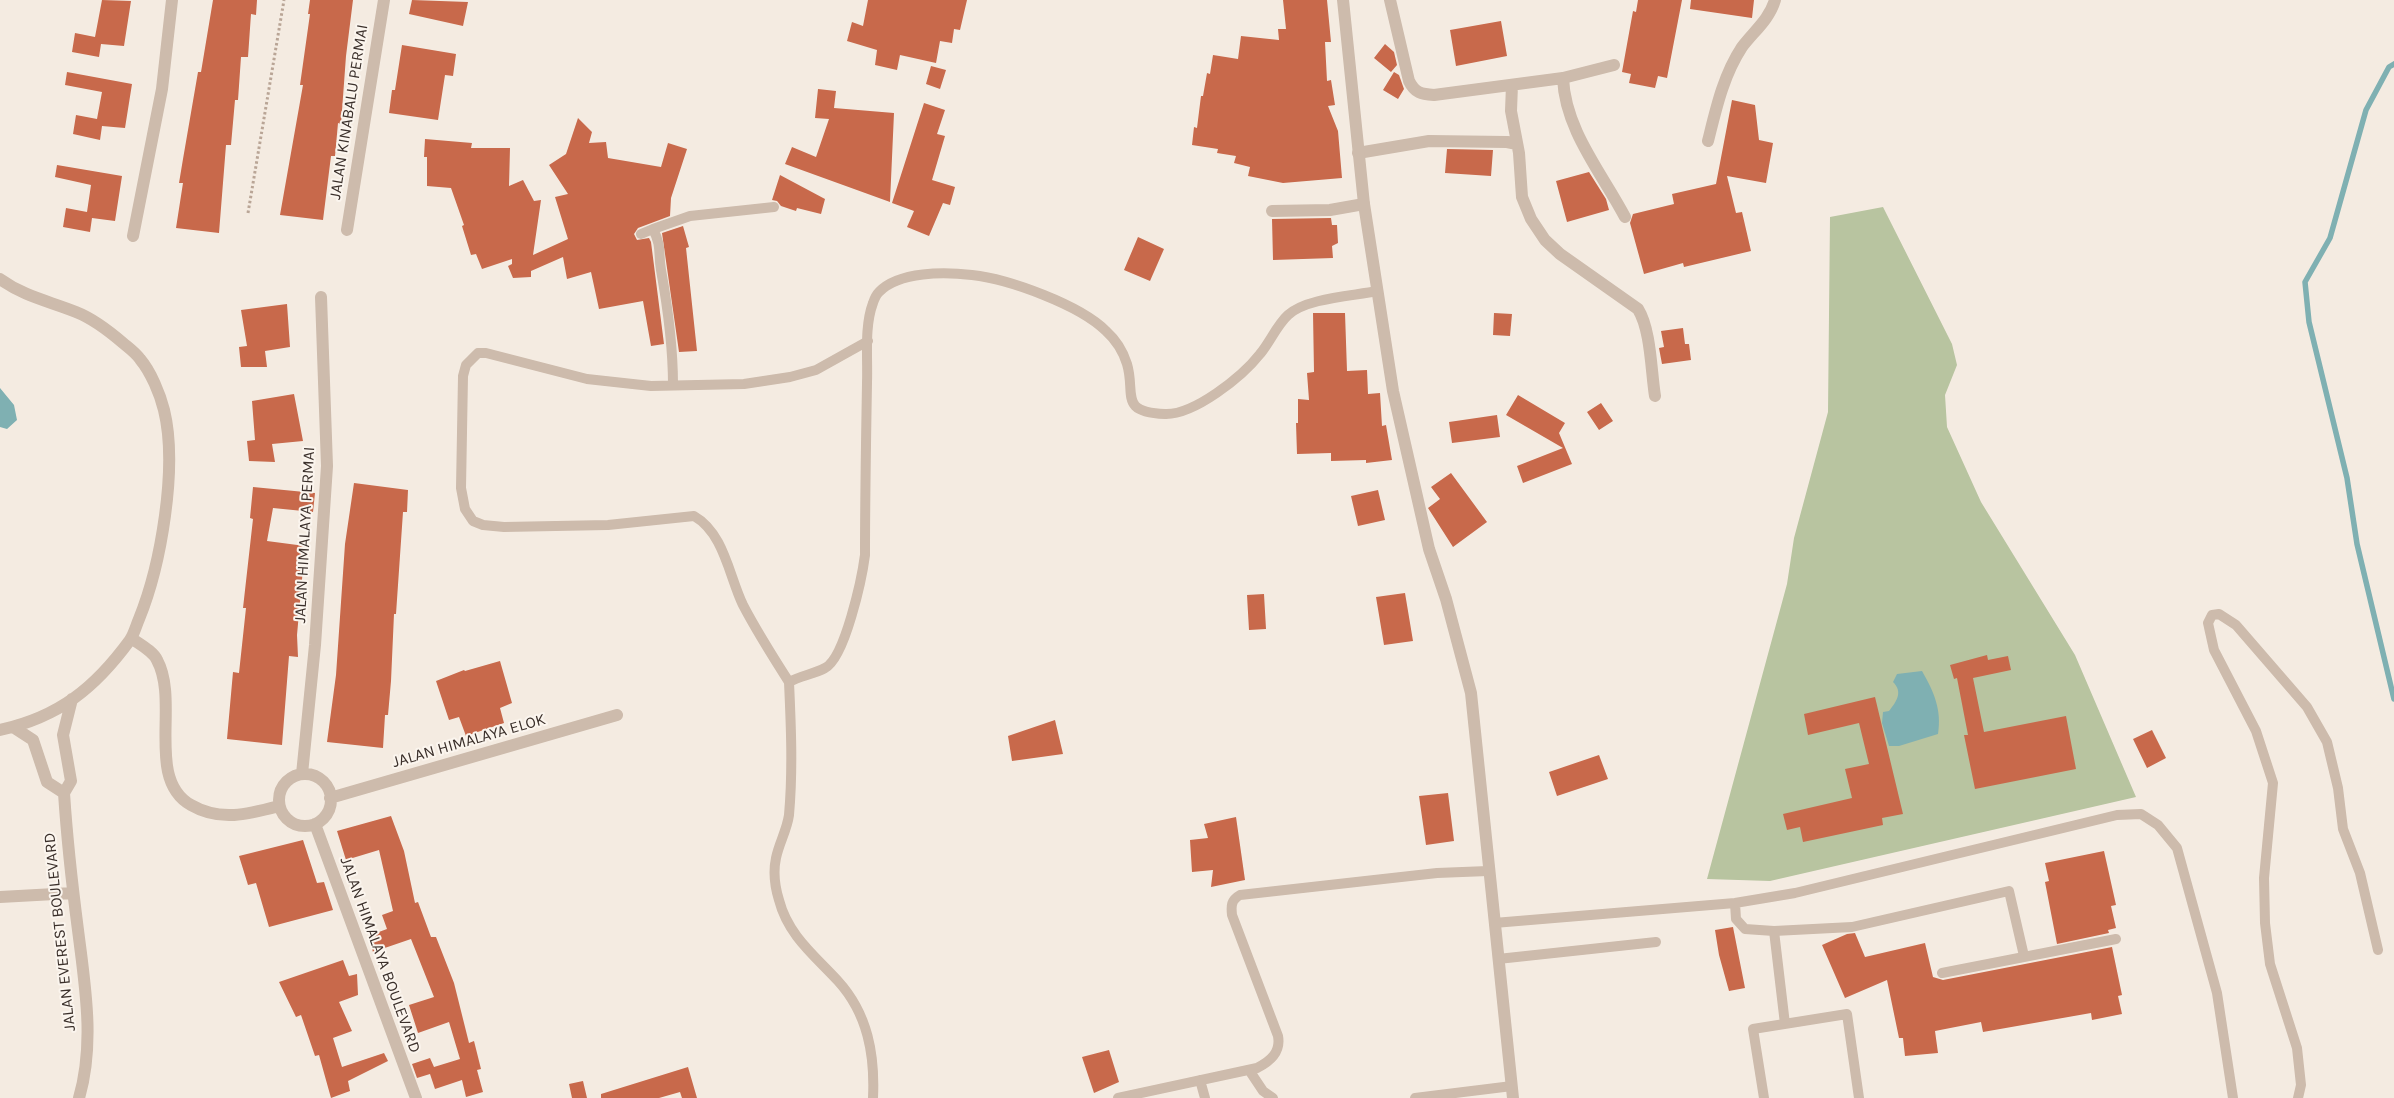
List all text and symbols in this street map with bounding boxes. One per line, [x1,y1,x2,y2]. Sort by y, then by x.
street label: JALAN KINABALU PERMAI [326,23,372,201]
street label: JALAN HIMALAYA PERMAI [291,446,319,624]
street label: JALAN HIMALAYA ELOK [390,710,548,772]
street label: JALAN EVEREST BOULEVARD [40,832,80,1032]
street label: JALAN HIMALAYA BOULEVARD [336,854,424,1056]

